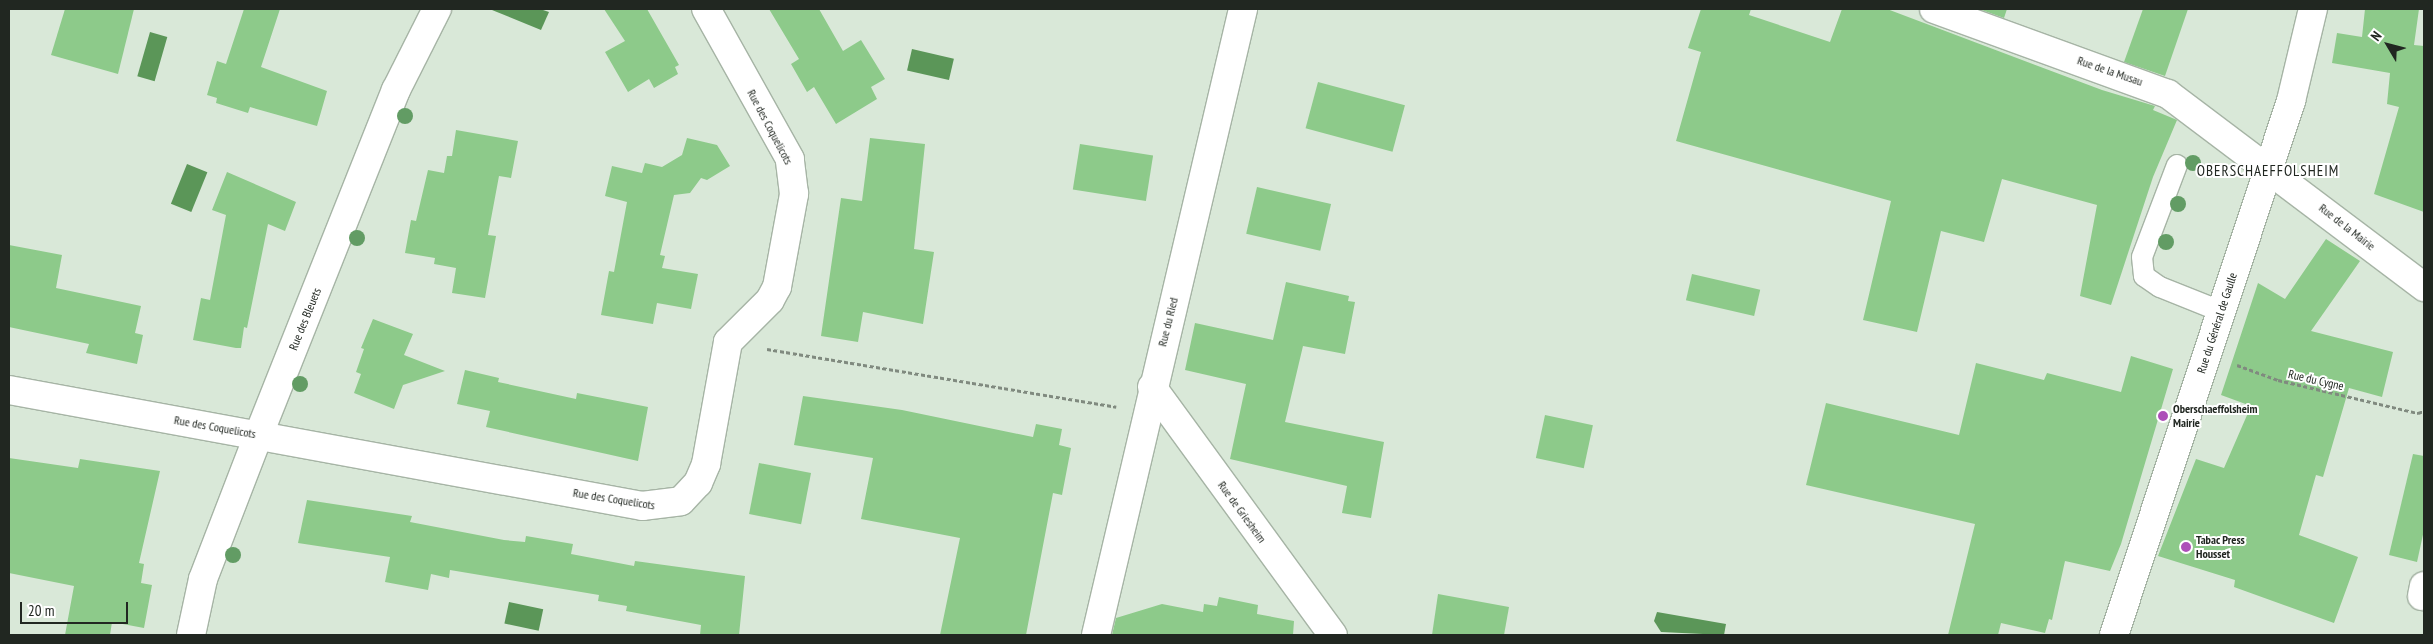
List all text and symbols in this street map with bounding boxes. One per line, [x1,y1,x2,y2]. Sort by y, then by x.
north arrow [2363,20,2413,70]
text: N [2367,28,2385,44]
street label: Rue de la Musau [2075,53,2145,89]
street label: Rue des Coquelicots [744,87,796,167]
district label: OBERSCHAEFFOLSHEIM [2194,162,2342,180]
street label: Rue de la Mairie [2316,201,2378,253]
street label: Rue du Général de Gaulle [2194,271,2240,375]
street label: Rue des Bleuets [286,286,324,352]
street label: Rue du Ried [1155,296,1181,348]
street label: Rue du Cygne [2287,367,2345,393]
place label: Oberschaeffolsheim Mairie [2173,402,2258,430]
marker: Oberschaeffolsheim Mairie [2157,410,2169,422]
street label: Rue des Coquelicots [173,413,257,441]
street label: Rue de Griesheim [1215,478,1269,546]
street label: Rue des Coquelicots [572,485,656,513]
place label: Tabac Press Housset [2196,533,2245,561]
marker: Tabac Press Housset [2180,541,2192,553]
scale bar [22,592,130,624]
text: 20 m [28,601,54,620]

